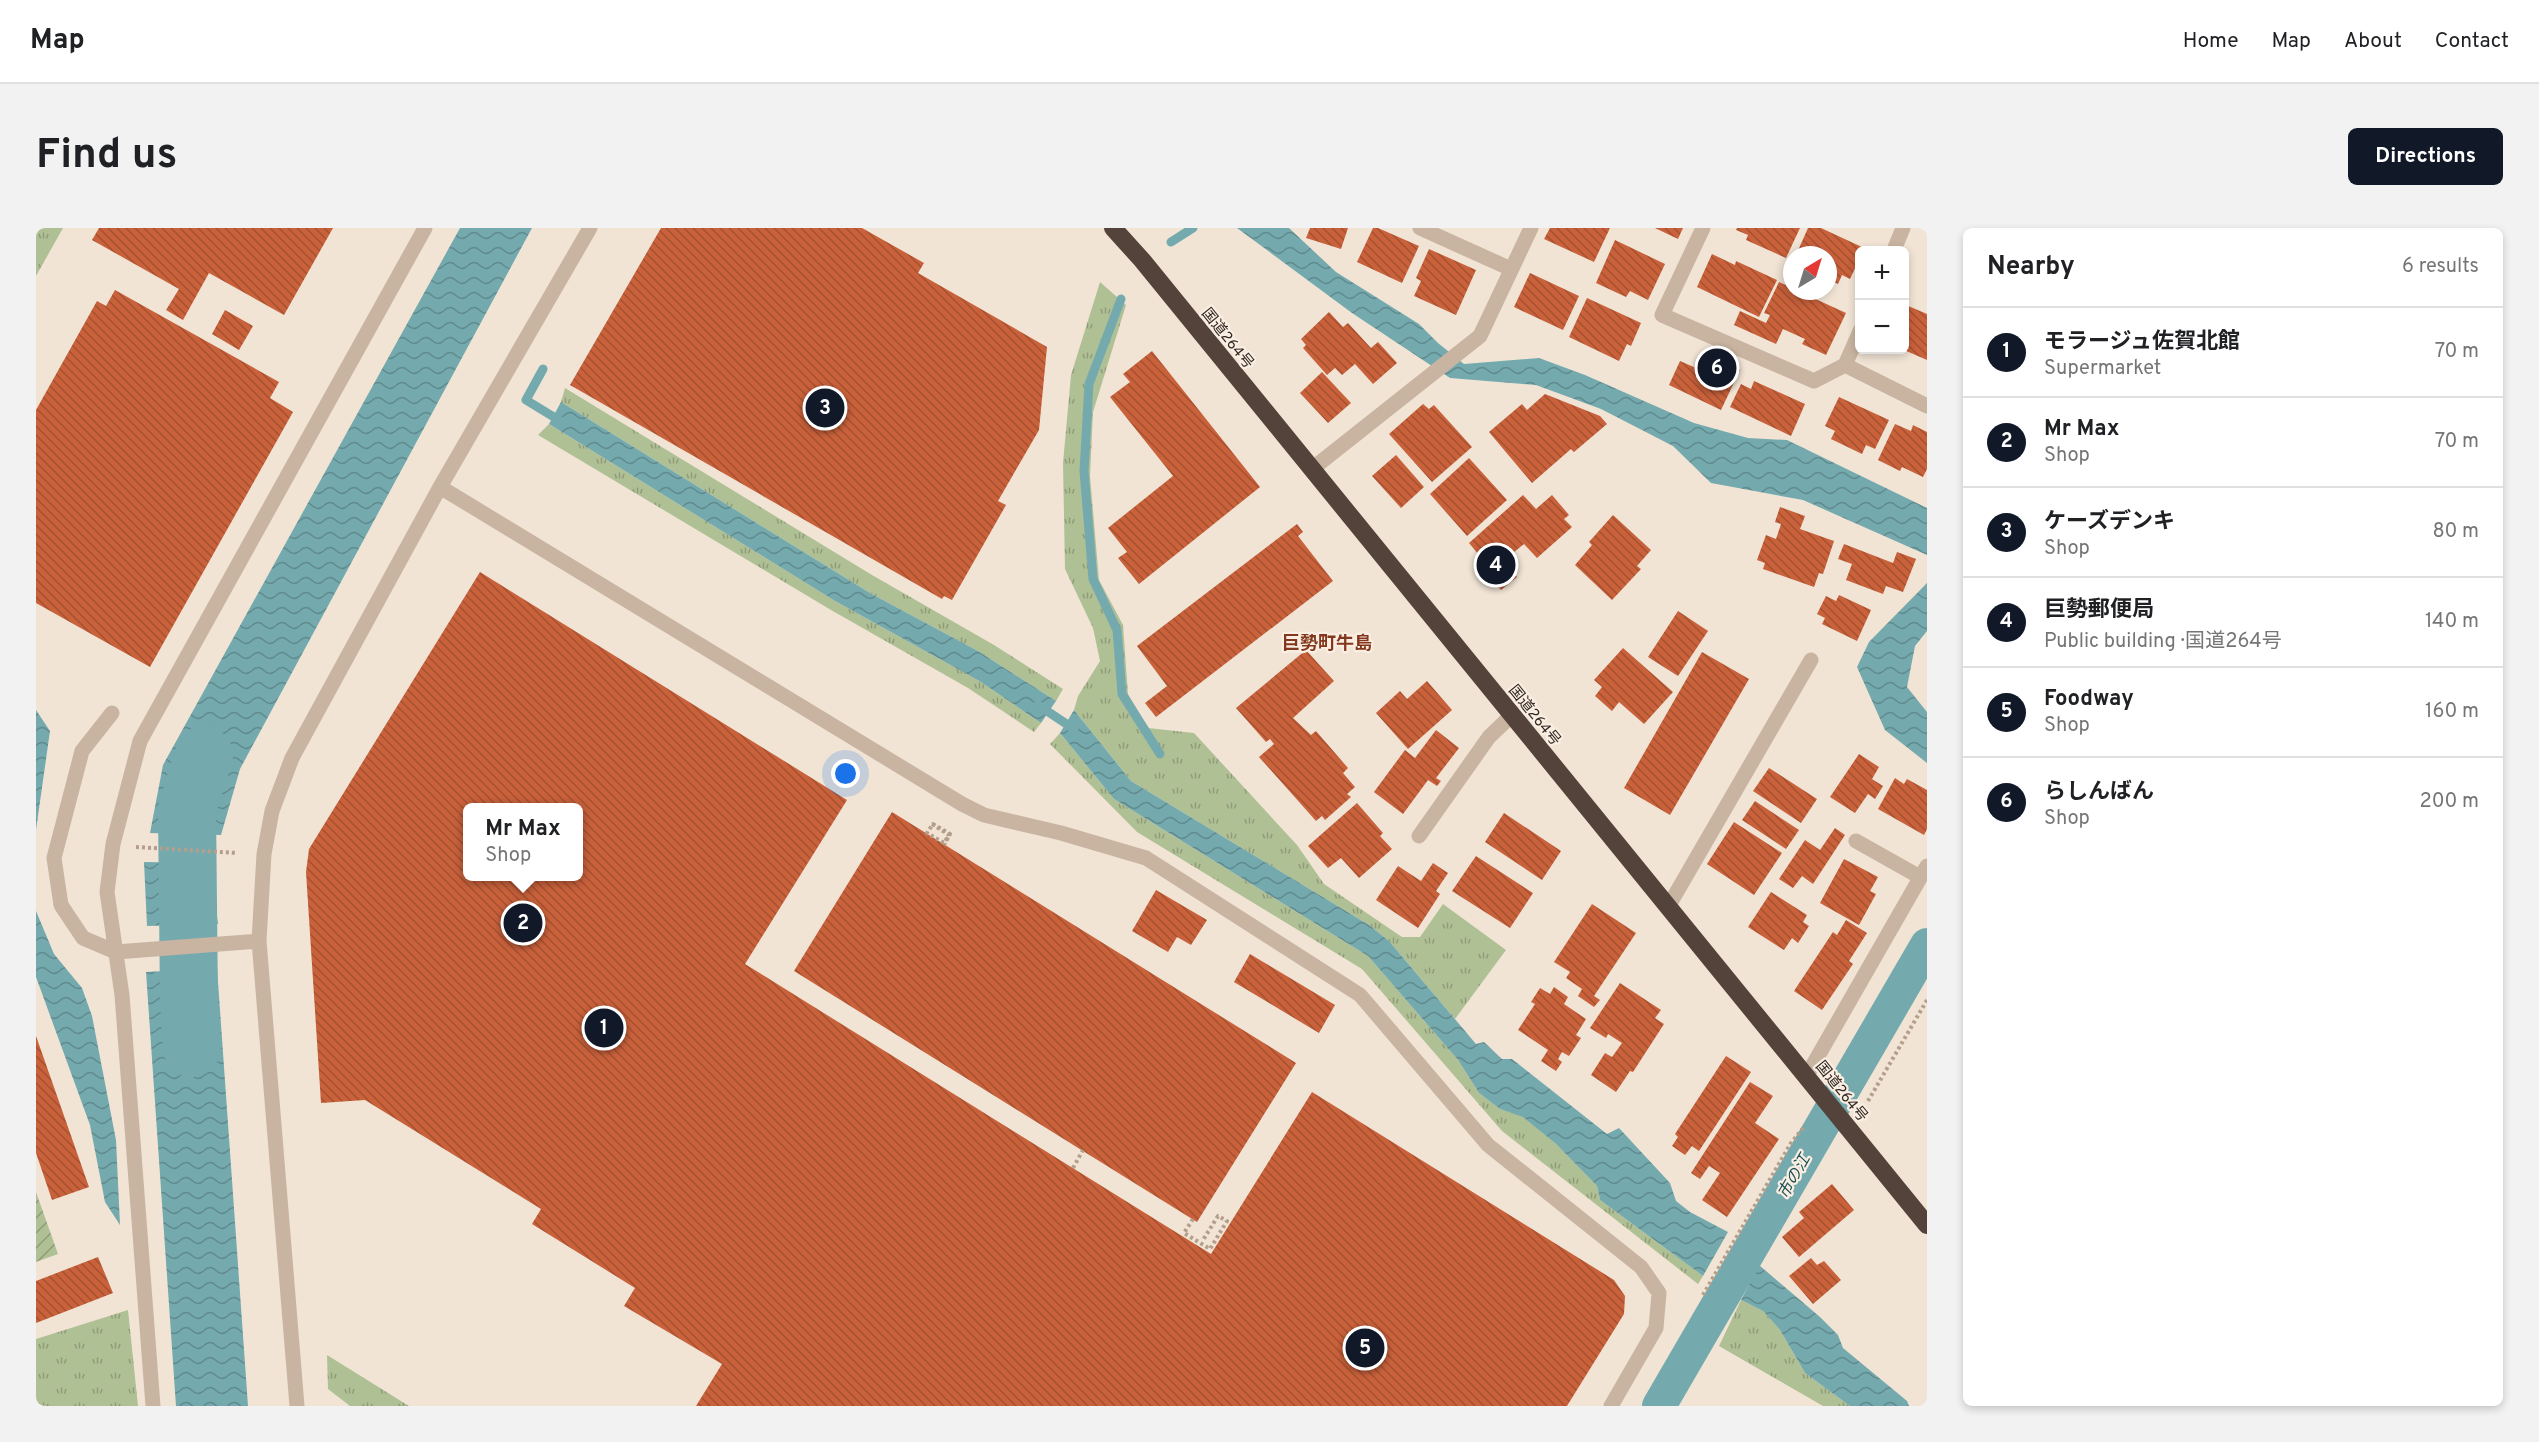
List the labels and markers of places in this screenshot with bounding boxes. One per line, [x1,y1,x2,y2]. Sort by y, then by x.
pin: 6 [1698,346,1736,390]
pin: 3 [806,386,844,430]
pin: 4 [1476,542,1516,588]
pin: 2 [504,900,542,946]
pin: 1 [584,1006,624,1050]
pin: 5 [1346,1326,1384,1370]

